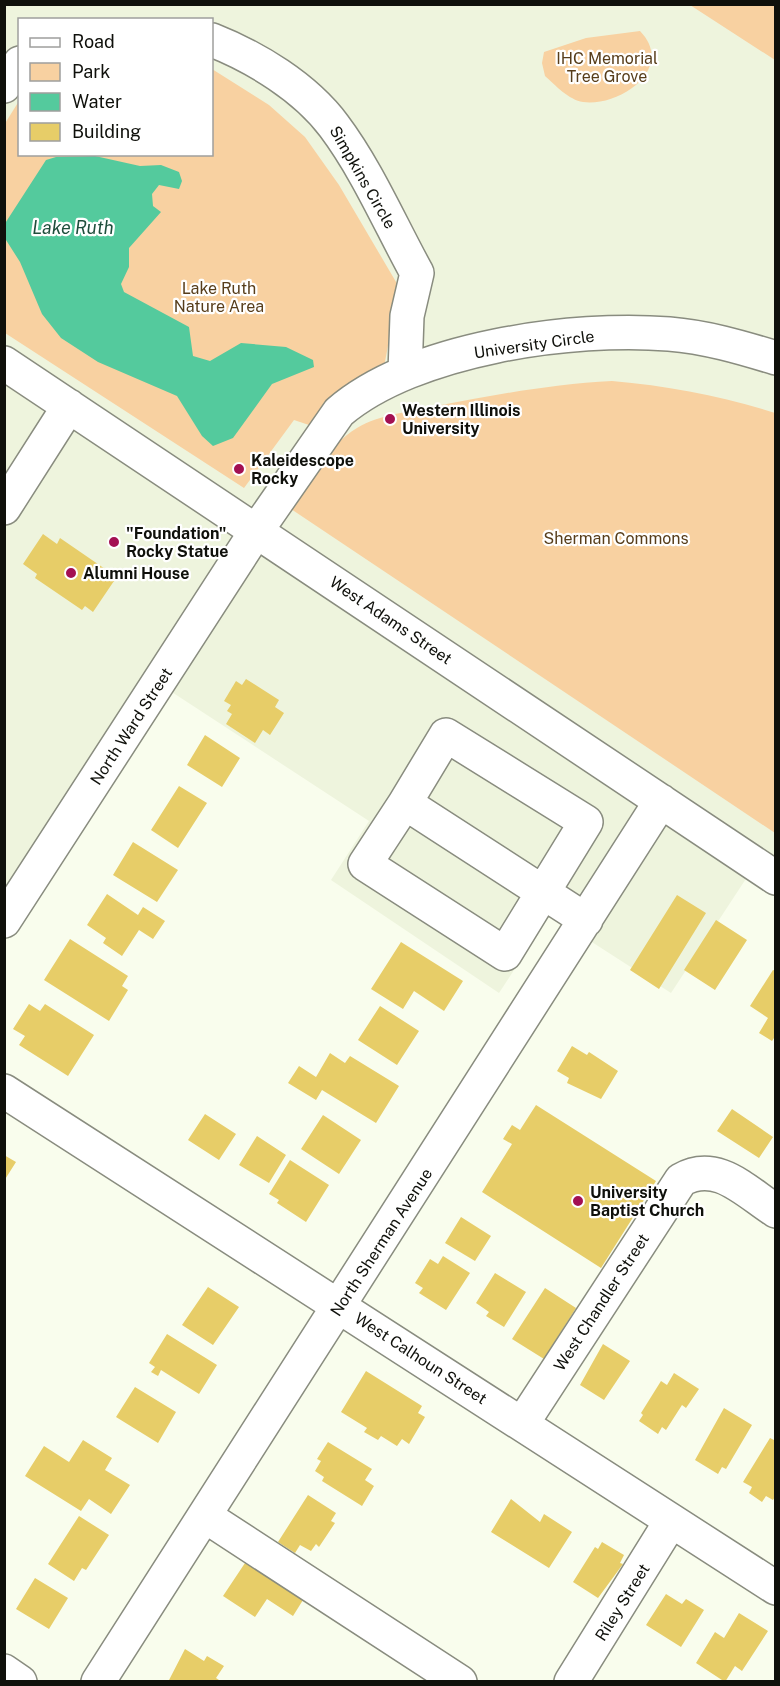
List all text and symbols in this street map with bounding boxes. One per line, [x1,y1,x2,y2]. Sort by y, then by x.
legend [18,18,213,156]
text: Road [72,31,115,52]
park label: IHC Memorial Tree Grove [556,49,658,86]
text: Park [72,61,110,82]
text: Water [72,91,122,112]
text: Building [72,121,141,142]
street label: Simpkins Circle [325,122,400,232]
water label: Lake Ruth [32,217,114,238]
park label: Lake Ruth Nature Area [174,279,264,316]
street label: University Circle [473,327,596,362]
place label: Western Illinois University [402,401,520,438]
marker: Western Illinois University [383,412,397,426]
place label: Kaleidescope Rocky [251,451,354,488]
marker: Kaleidescope Rocky [232,462,246,476]
place label: "Foundation" Rocky Statue [126,524,228,561]
park label: Sherman Commons [543,529,689,548]
marker: "Foundation" Rocky Statue [107,535,121,549]
place label: Alumni House [83,564,189,583]
marker: Alumni House [64,566,78,580]
street label: West Adams Street [326,572,456,668]
street label: North Ward Street [87,664,176,788]
street label: North Sherman Avenue [327,1165,436,1320]
place label: University Baptist Church [590,1183,704,1220]
marker: University Baptist Church [571,1194,585,1208]
street label: West Chandler Street [550,1230,653,1375]
street label: West Calhoun Street [351,1309,490,1408]
street label: Riley Street [591,1560,654,1644]

